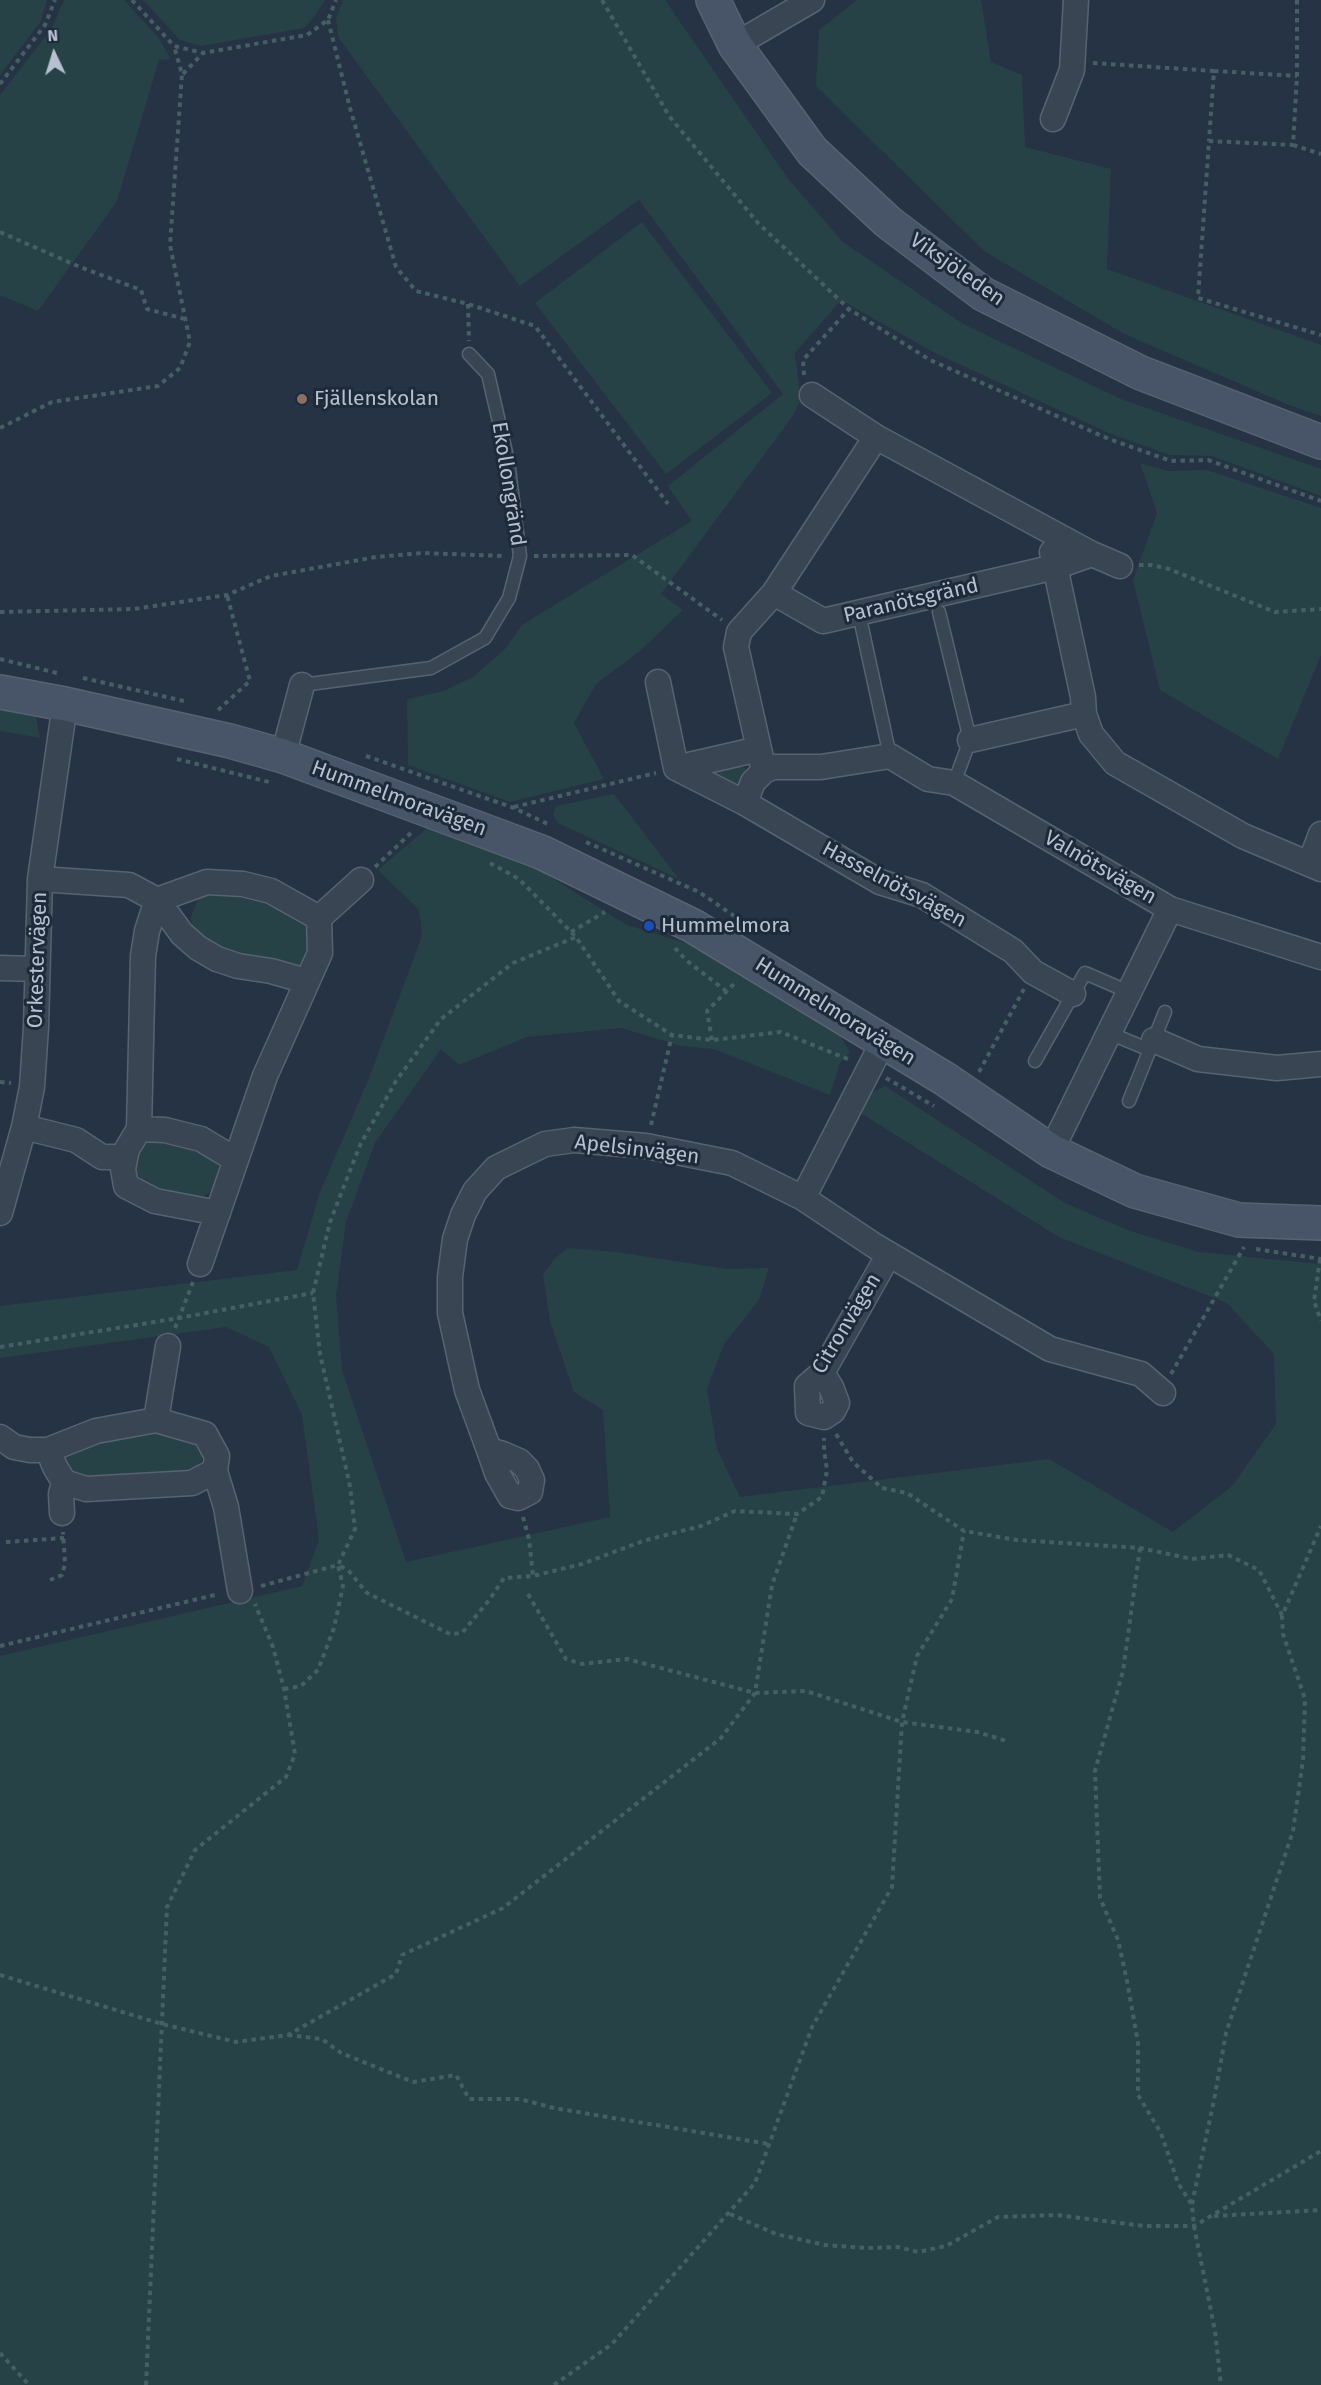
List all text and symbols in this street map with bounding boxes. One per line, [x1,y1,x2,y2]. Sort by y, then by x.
north arrow [24,24,84,84]
text: N [47,26,59,45]
street label: Viksjöleden [905,228,1009,312]
place label: Fjällenskolan [314,386,439,412]
marker: Fjällenskolan [295,392,309,406]
street label: Ekollongränd [486,420,530,548]
street label: Paranötsgränd [841,573,981,629]
street label: Hummelmoravägen [308,756,490,842]
street label: Valnötsvägen [1039,826,1161,910]
street label: Hasselnötsvägen [818,836,970,934]
street label: Orkestervägen [23,891,53,1029]
place label: Hummelmora [661,913,790,939]
marker: Hummelmora [642,919,656,933]
street label: Hummelmoravägen [750,952,920,1072]
street label: Apelsinvägen [573,1130,701,1170]
street label: Citronvägen [807,1269,887,1379]

